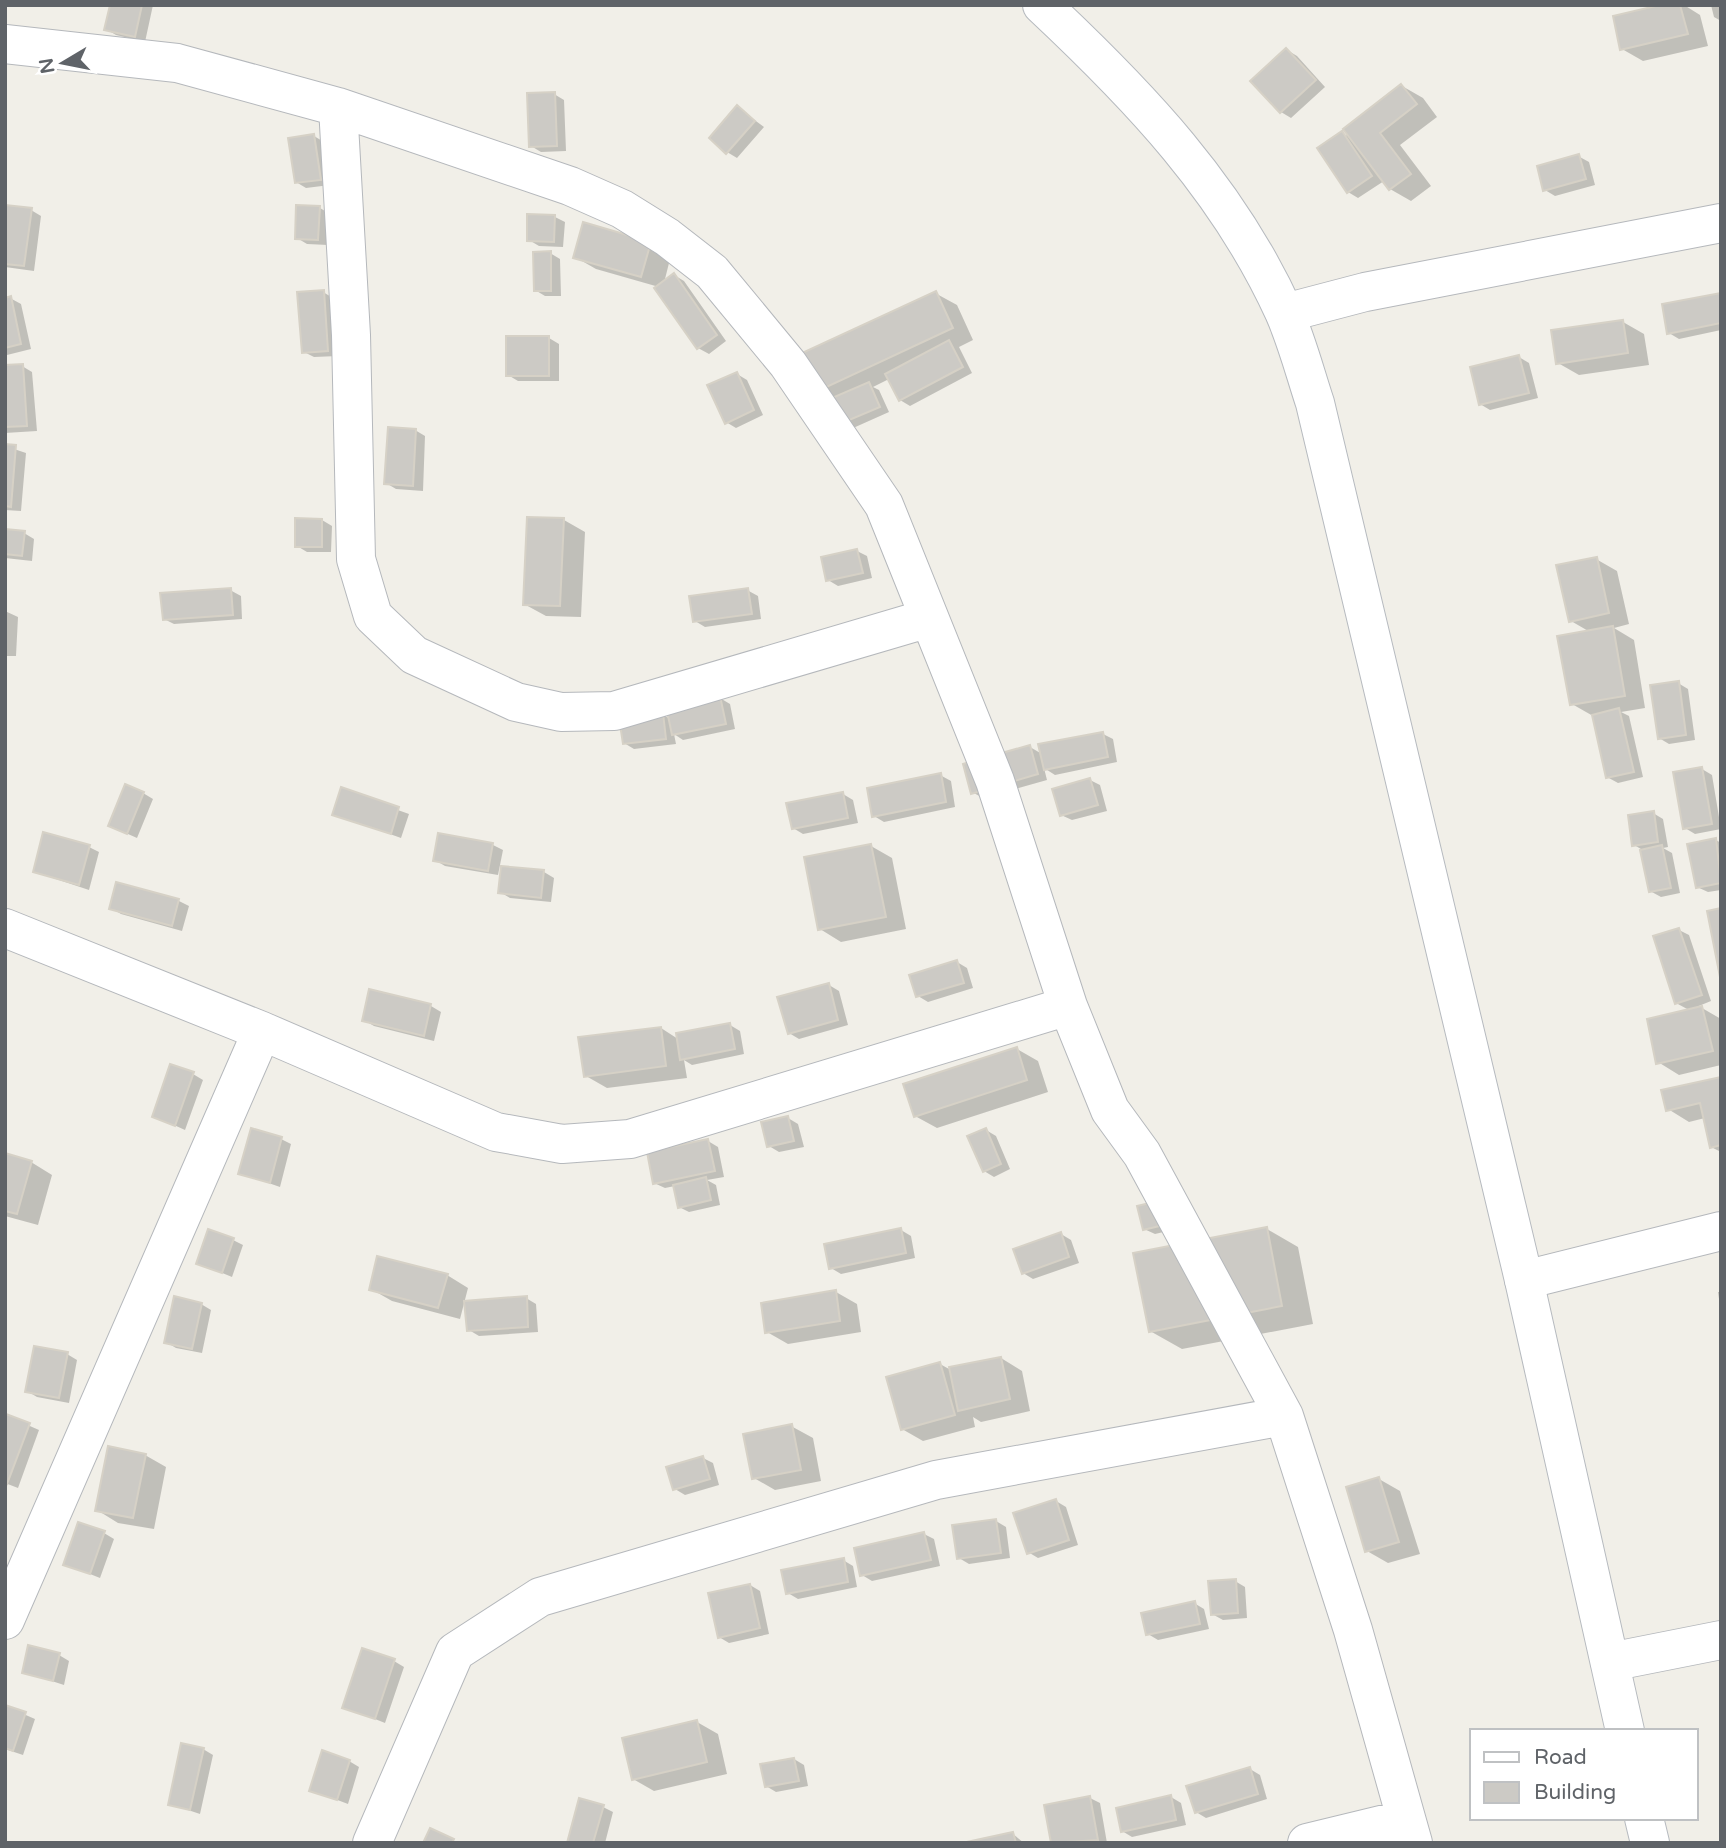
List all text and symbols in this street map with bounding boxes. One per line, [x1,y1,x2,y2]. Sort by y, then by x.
north arrow [28,28,98,98]
text: N [35,56,59,75]
legend [1470,1729,1698,1820]
text: Road [1534,1745,1587,1770]
text: Building [1534,1780,1616,1805]

